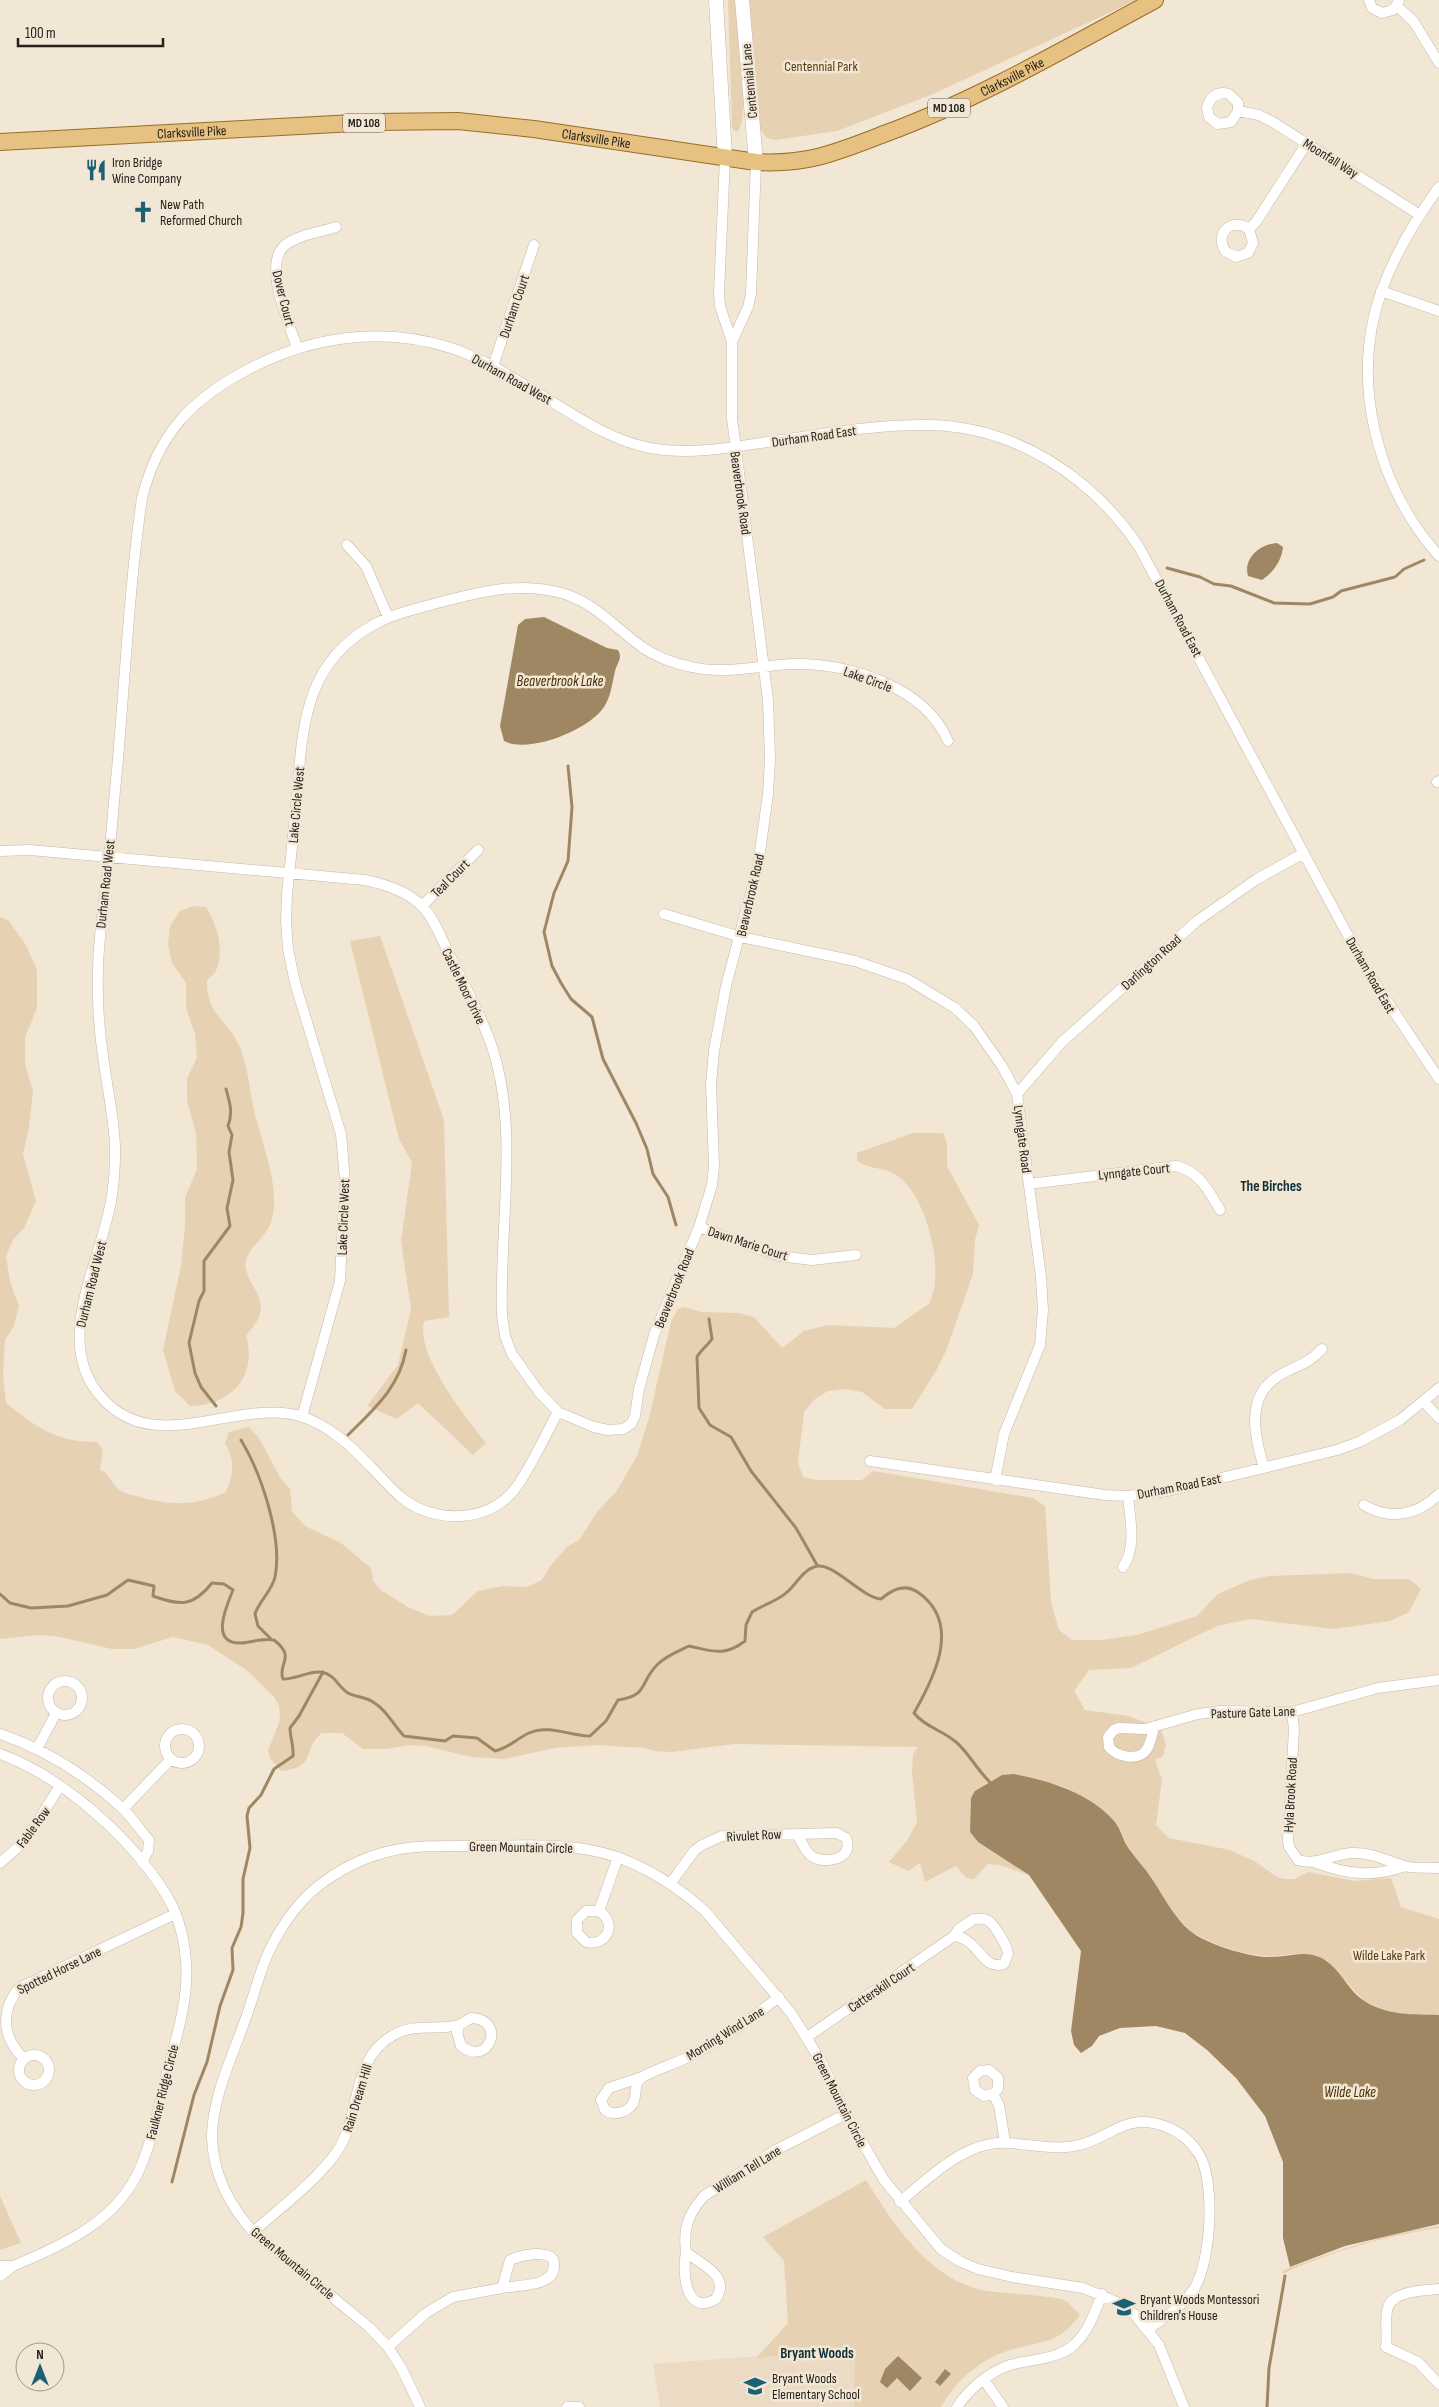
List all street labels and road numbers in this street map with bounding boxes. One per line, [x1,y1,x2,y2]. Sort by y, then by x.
street label: Centennial Lane [738,43,761,119]
street label: Clarksville Pike [977,54,1047,100]
road number: MD 108 [928,99,970,118]
road number: MD 108 [343,114,385,132]
street label: Clarksville Pike [157,122,227,143]
street label: Clarksville Pike [561,125,632,152]
street label: Moonfall Way [1300,135,1362,182]
street label: Dover Court [268,269,299,328]
street label: Durham Court [496,272,533,340]
street label: Durham Road West [469,350,555,408]
street label: Durham Road East [771,422,857,451]
street label: Beaverbrook Road [726,450,755,536]
street label: Durham Road East [1151,577,1206,660]
street label: Lake Circle [841,663,895,696]
street label: Lake Circle West [285,766,308,844]
street label: Durham Road West [92,839,119,929]
street label: Beaverbrook Road [733,852,768,938]
street label: Teal Court [428,856,473,901]
street label: Darlington Road [1118,931,1185,994]
street label: Durham Road East [1342,934,1399,1016]
street label: Castle Moor Drive [438,945,489,1027]
street label: Lynngate Road [1010,1104,1035,1174]
street label: Lynngate Court [1097,1159,1171,1184]
street label: Lake Circle West [334,1178,353,1256]
street label: Dawn Marie Court [706,1223,790,1264]
street label: Durham Road West [73,1239,110,1329]
street label: Beaverbrook Road [651,1246,698,1330]
street label: Durham Road East [1136,1470,1223,1503]
street label: Pasture Gate Lane [1211,1703,1295,1722]
street label: Hyla Brook Road [1280,1757,1301,1833]
street label: Fable Row [13,1803,54,1851]
street label: Rivulet Row [726,1826,782,1845]
street label: Green Mountain Circle [469,1838,573,1857]
street label: Spotted Horse Lane [14,1943,104,1998]
street label: Catterskill Court [845,1959,918,2016]
street label: Morning Wind Lane [683,2003,767,2064]
street label: Faulkner Ridge Circle [142,2043,183,2141]
street label: Green Mountain Circle [808,2050,871,2150]
street label: Rain Dream Hill [339,2062,376,2134]
street label: William Tell Lane [710,2142,784,2197]
street label: Green Mountain Circle [247,2224,338,2303]

